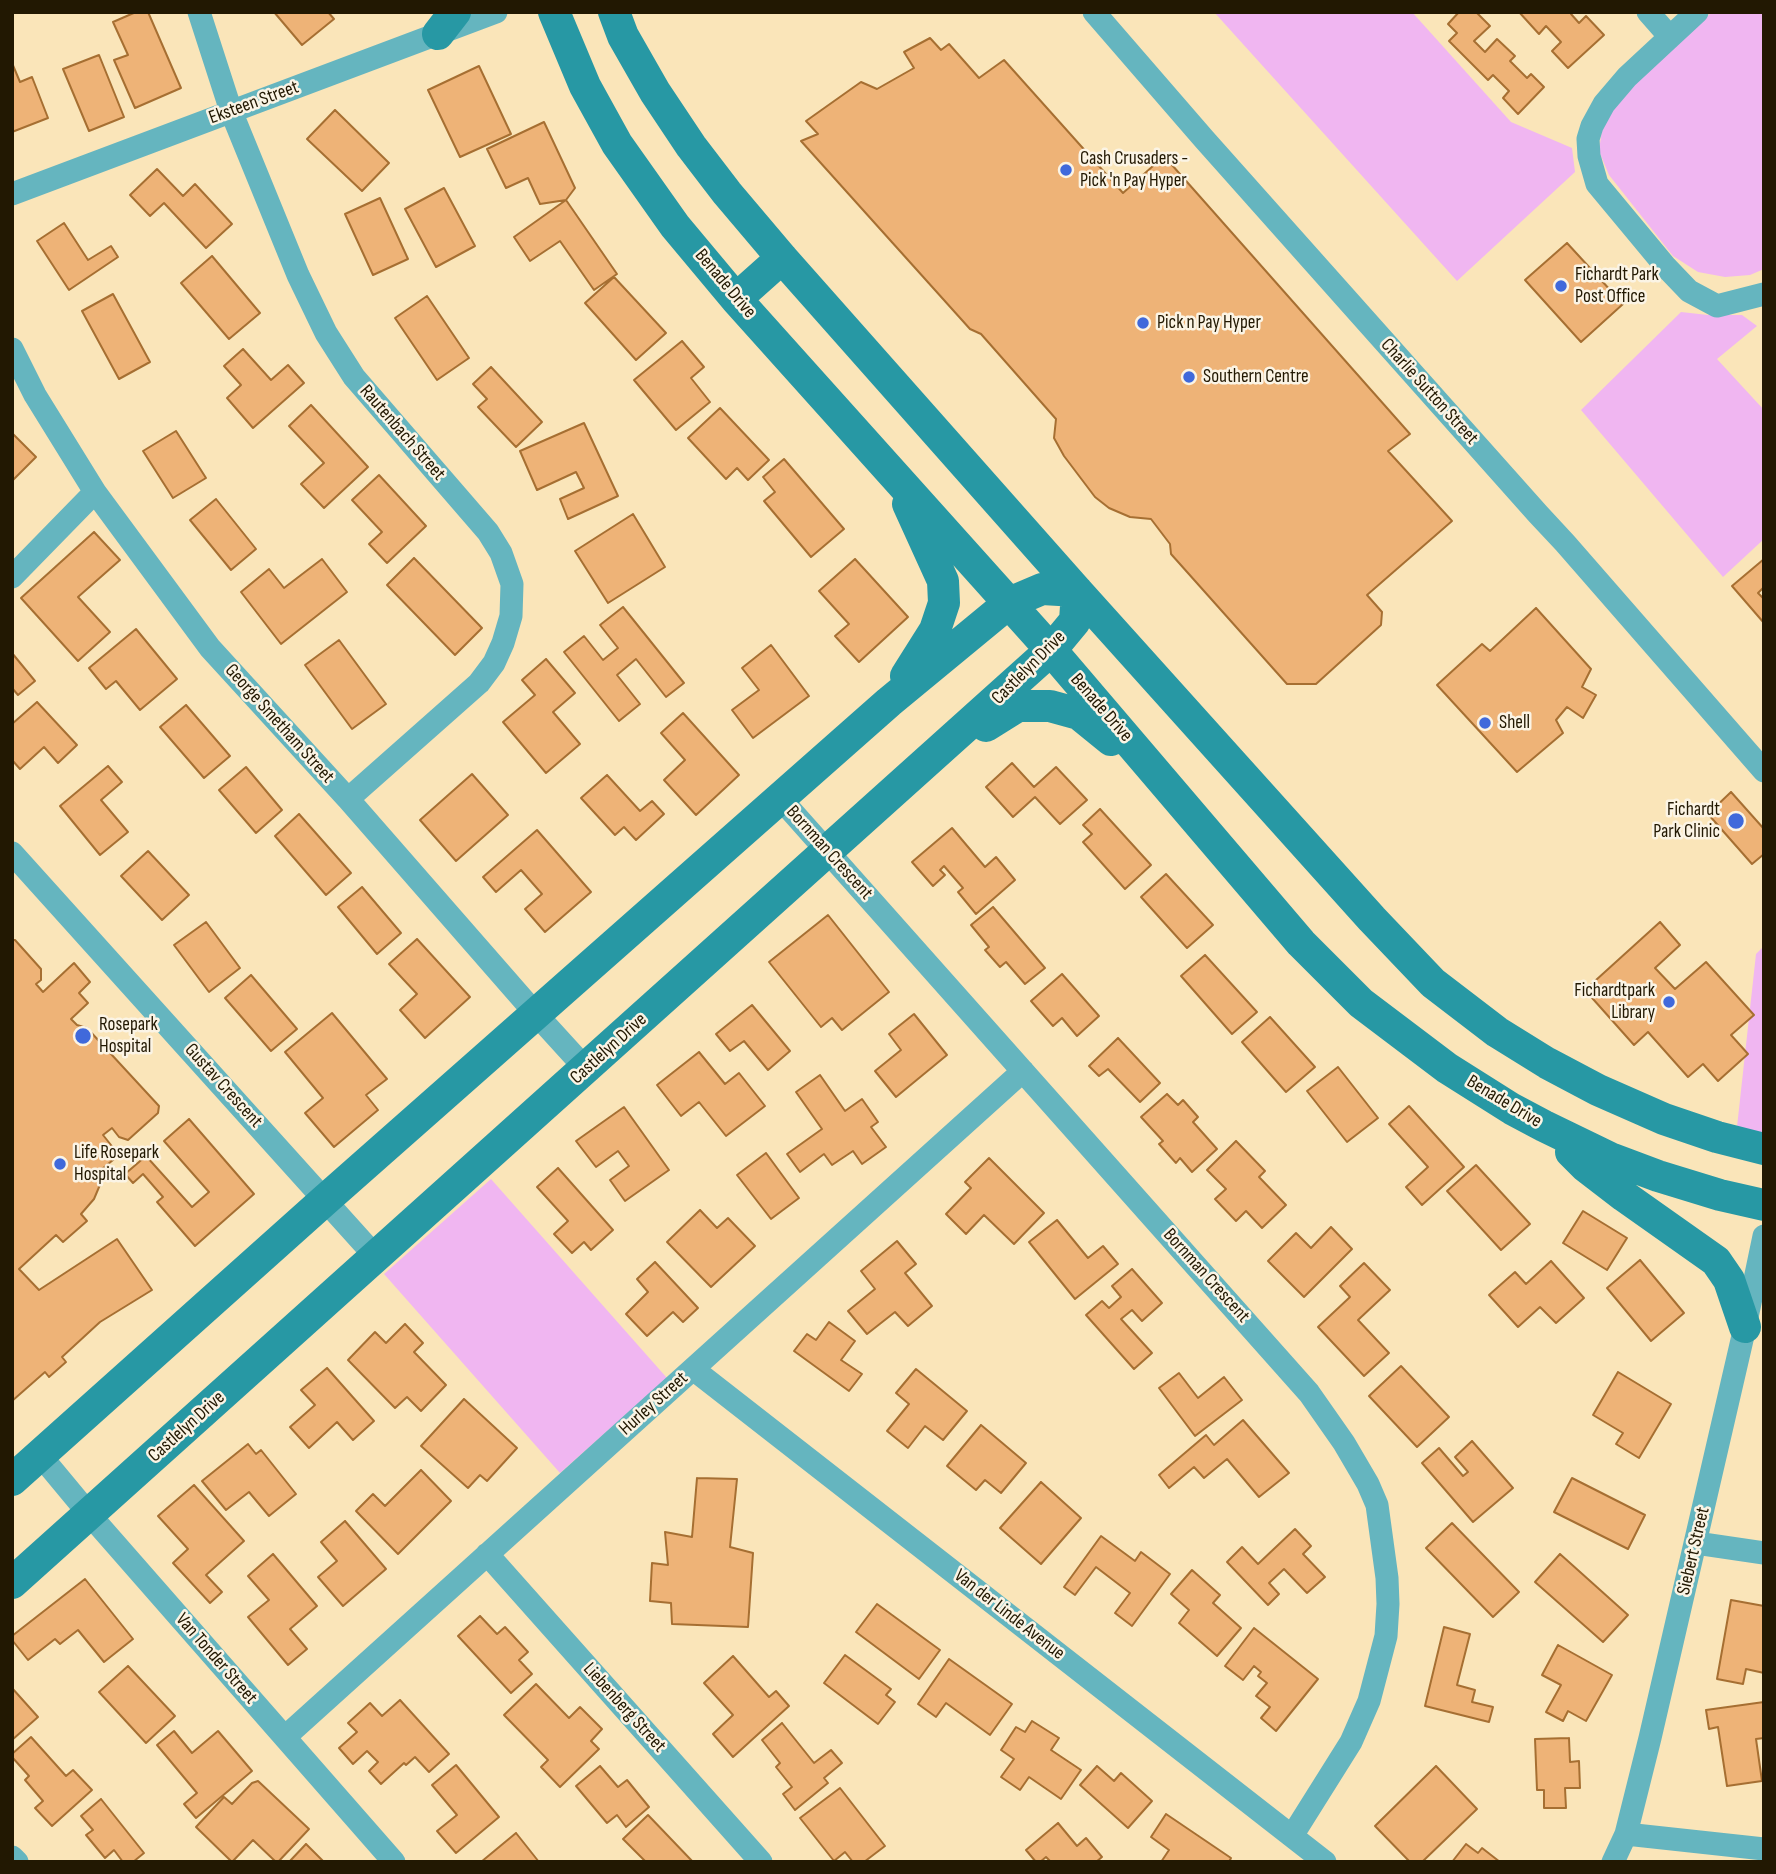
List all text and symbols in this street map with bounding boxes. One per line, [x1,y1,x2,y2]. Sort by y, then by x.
street label: Eksteen Street [206,76,302,130]
place label: Cash Crusaders - Pick 'n Pay Hyper [1080,148,1188,192]
marker: Cash Crusaders - Pick 'n Pay Hyper [1058,162,1074,178]
street label: Benade Drive [689,245,761,323]
place label: Fichardt Park Post Office [1575,264,1659,308]
marker: Fichardt Park Post Office [1553,278,1569,294]
place label: Pick n Pay Hyper [1157,312,1261,334]
marker: Pick n Pay Hyper [1135,315,1151,331]
street label: Charlie Sutton Street [1375,334,1483,450]
place label: Southern Centre [1203,366,1309,388]
marker: Southern Centre [1181,369,1197,385]
street label: Rautenbach Street [354,381,450,485]
street label: Castlelyn Drive [987,626,1071,710]
street label: George Smetham Street [219,660,339,788]
street label: Benade Drive [1065,669,1137,747]
place label: Shell [1499,712,1530,734]
marker: Shell [1477,715,1493,731]
place label: Fichardt Park Clinic [1653,799,1720,843]
street label: Bornman Crescent [781,801,877,905]
marker: Fichardt Park Clinic [1726,811,1746,831]
place label: Fichardtpark Library [1574,980,1655,1024]
marker: Fichardtpark Library [1661,994,1677,1010]
street label: Castlelyn Drive [566,1009,652,1089]
place label: Rosepark Hospital [99,1014,158,1058]
marker: Rosepark Hospital [73,1026,93,1046]
street label: Gustav Crescent [179,1039,267,1133]
street label: Benade Drive [1462,1071,1546,1133]
place label: Life Rosepark Hospital [74,1142,159,1186]
marker: Life Rosepark Hospital [52,1156,68,1172]
street label: Bornman Crescent [1158,1224,1254,1328]
street label: Hurley Street [615,1367,693,1441]
street label: Castlelyn Drive [144,1387,230,1467]
street label: Siebert Street [1673,1505,1715,1597]
street label: Van der Linde Avenue [949,1565,1069,1665]
street label: Van Tonder Street [170,1609,262,1709]
street label: Liebenberg Street [578,1658,670,1758]

